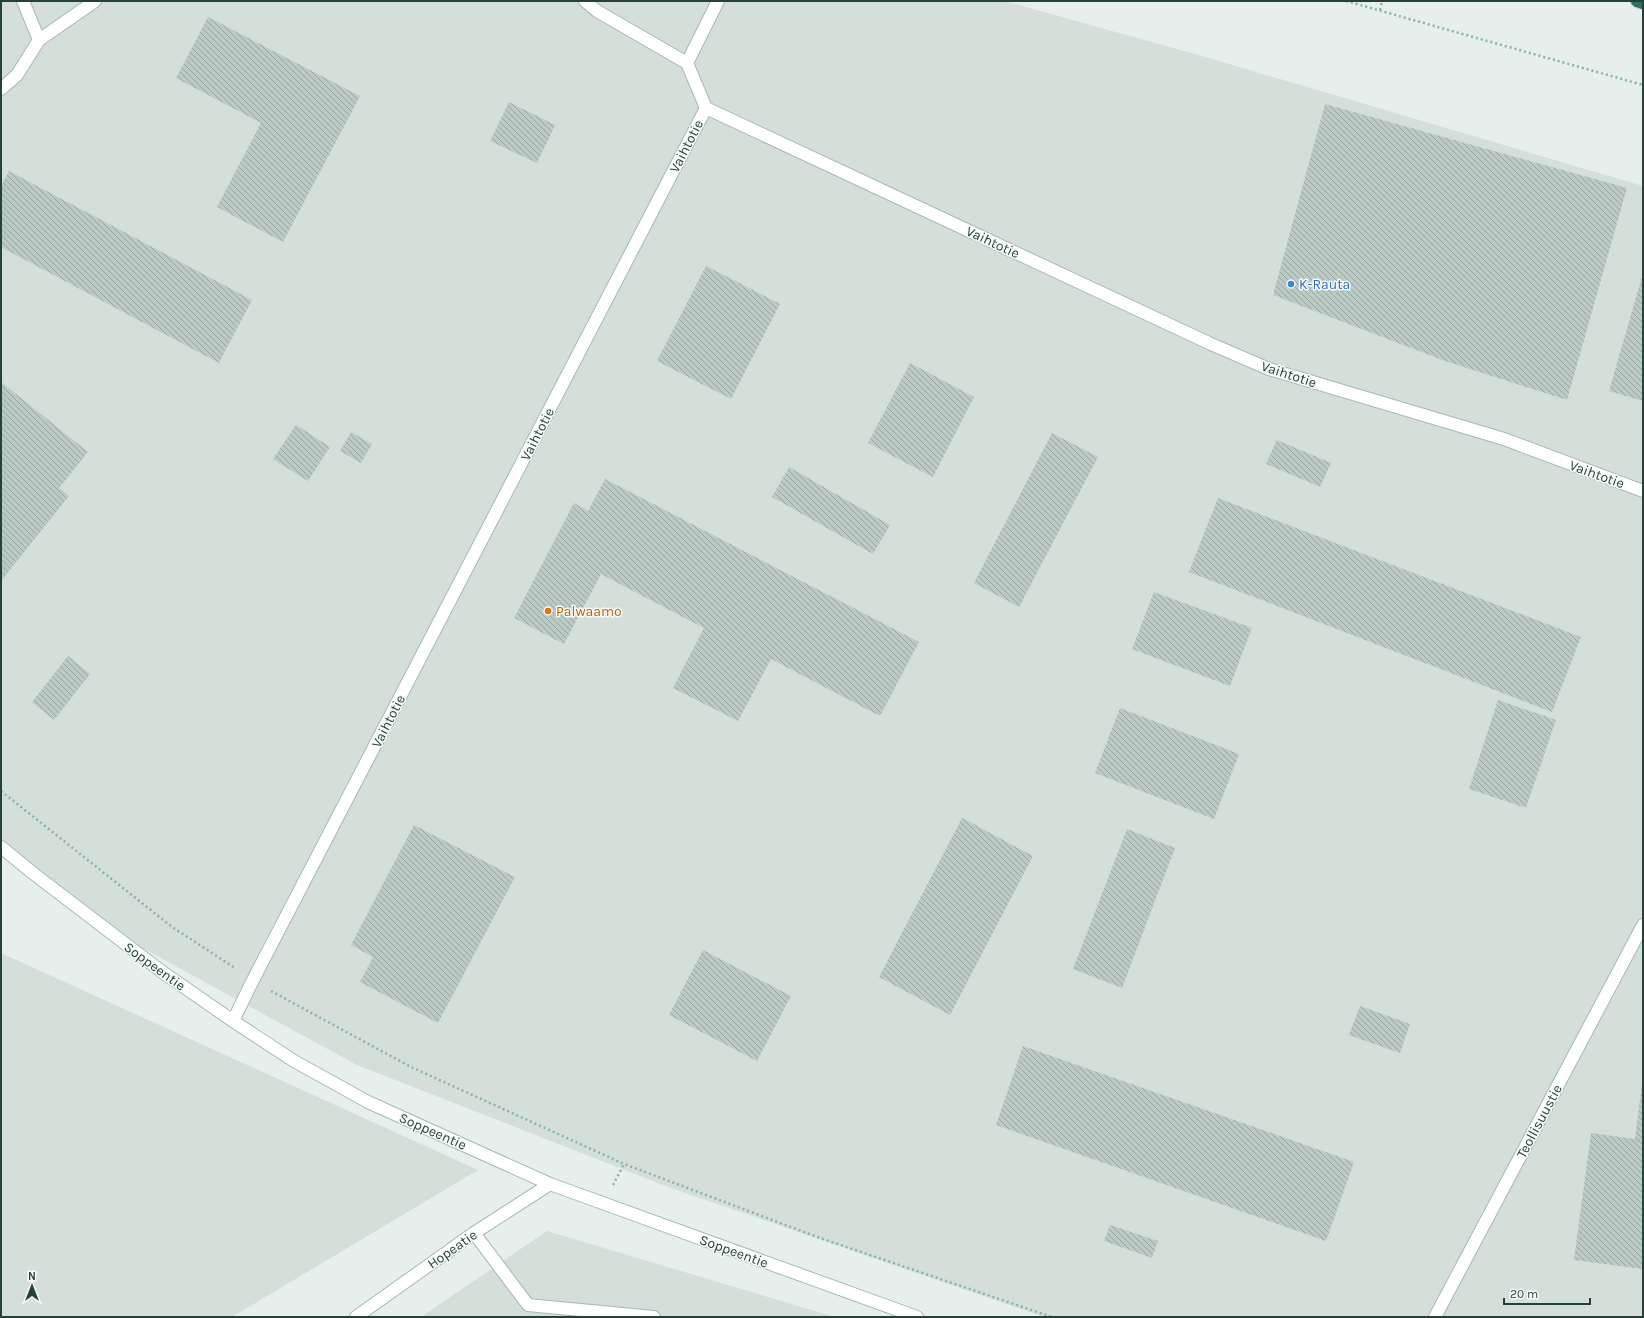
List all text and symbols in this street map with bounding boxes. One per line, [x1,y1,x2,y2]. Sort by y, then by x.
street label: Vaihtotie [666,117,707,176]
street label: Vaihtotie [963,223,1022,262]
place label: K-Rauta [1299,276,1350,293]
marker: K-Rauta [1286,279,1296,289]
street label: Vaihtotie [1259,358,1319,391]
street label: Vaihtotie [517,405,558,464]
street label: Vaihtotie [1567,457,1627,492]
place label: Palwaamo [556,603,622,620]
marker: Palwaamo [543,606,553,616]
street label: Vaihtotie [368,692,409,751]
street label: Soppeentie [121,938,189,994]
street label: Teollisuustie [1513,1081,1566,1161]
street label: Soppeentie [396,1109,469,1154]
street label: Hopeatie [424,1226,480,1273]
street label: Soppeentie [697,1231,771,1272]
north arrow [12,1266,52,1306]
text: N [28,1270,36,1283]
scale bar [1504,1280,1590,1306]
text: 20 m [1510,1287,1538,1301]

